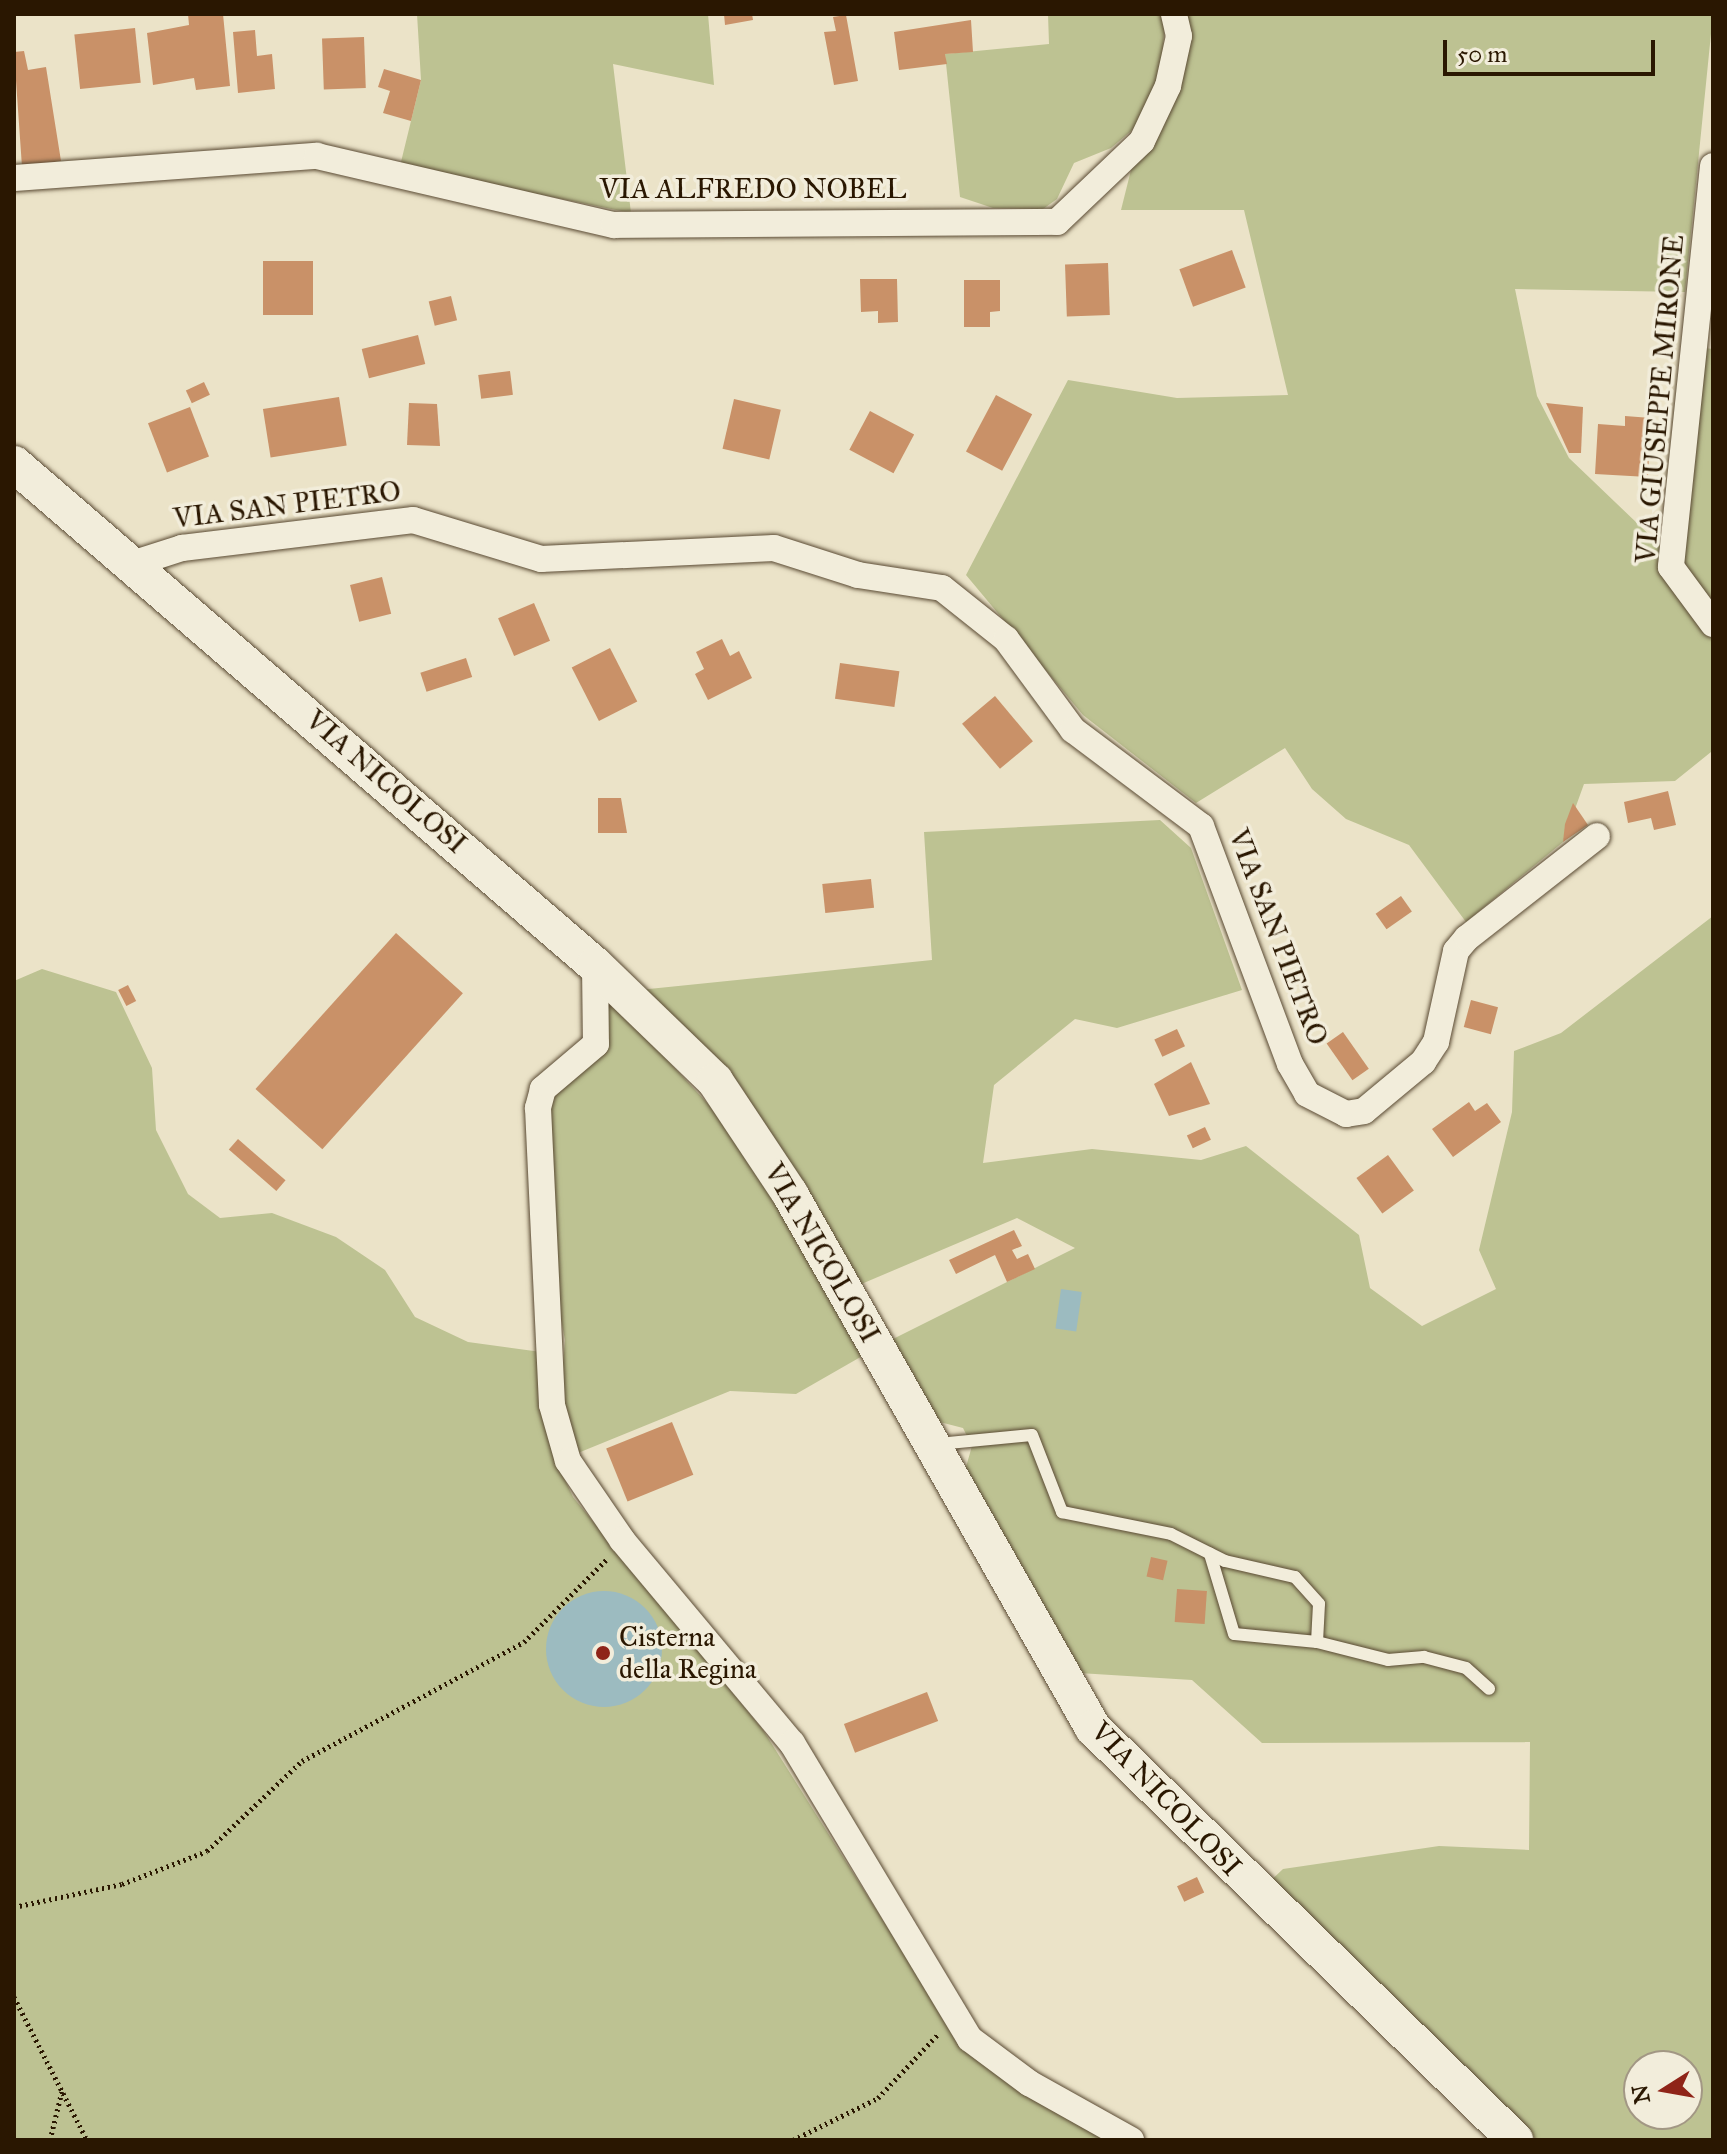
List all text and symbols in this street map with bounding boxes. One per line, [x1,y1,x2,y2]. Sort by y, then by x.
scale bar [1447,24,1659,74]
text: 50 m [1457,39,1507,69]
street label: VIA ALFREDO NOBEL [600,172,906,206]
street label: VIA GIUSEPPE MIRONE [1629,233,1691,565]
street label: VIA SAN PIETRO [171,474,403,536]
street label: VIA NICOLOSI [299,703,473,861]
street label: VIA SAN PIETRO [1221,824,1335,1050]
street label: VIA NICOLOSI [757,1157,887,1349]
place label: Cisterna della Regina [619,1620,757,1686]
marker: Cisterna della Regina [594,1644,612,1662]
street label: VIA NICOLOSI [1084,1715,1248,1883]
north arrow [1623,2050,1703,2130]
text: N [1626,2083,1656,2106]

